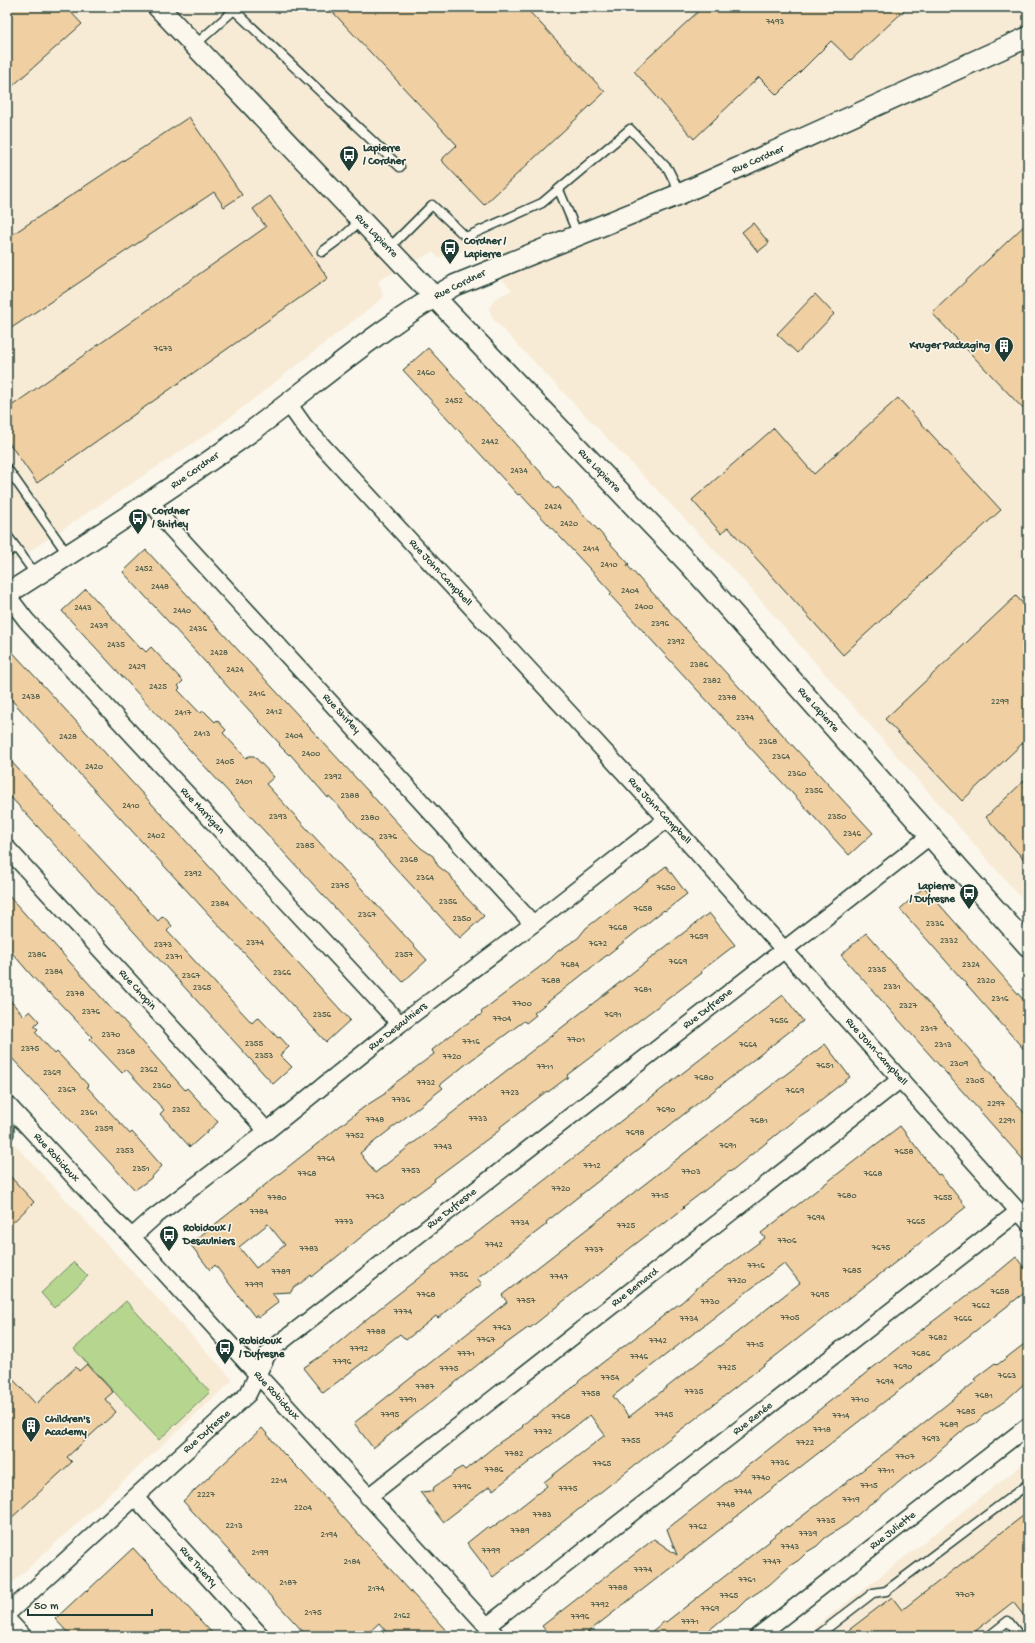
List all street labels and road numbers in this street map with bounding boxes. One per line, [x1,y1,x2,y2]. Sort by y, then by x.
street label: Rue Cordner [730,143,787,177]
street label: Rue Lapierre [352,212,400,261]
street label: Rue Cordner [432,267,489,303]
street label: Rue Lapierre [575,447,623,496]
street label: Rue Cordner [169,449,222,492]
street label: Rue John-Campbell [406,537,474,609]
street label: Rue Lapierre [795,685,842,735]
street label: Rue Shirley [320,692,363,737]
street label: Rue John-Campbell [625,775,693,847]
street label: Rue Harrigan [177,785,227,837]
street label: Rue Chopin [116,967,159,1013]
street label: Rue Dufresne [680,985,735,1032]
street label: Rue Desaulniers [366,1000,430,1054]
street label: Rue John-Campbell [842,1016,910,1089]
street label: Rue Robidoux [31,1131,81,1185]
street label: Rue Dufresne [424,1185,479,1232]
street label: Rue Bernard [609,1265,662,1310]
street label: Rue Robidoux [251,1369,301,1423]
street label: Rue Renée [731,1400,776,1438]
street label: Rue Dufresne [180,1407,233,1456]
street label: Rue Juliette [868,1509,919,1553]
street label: Rue Thierry [177,1544,220,1590]

